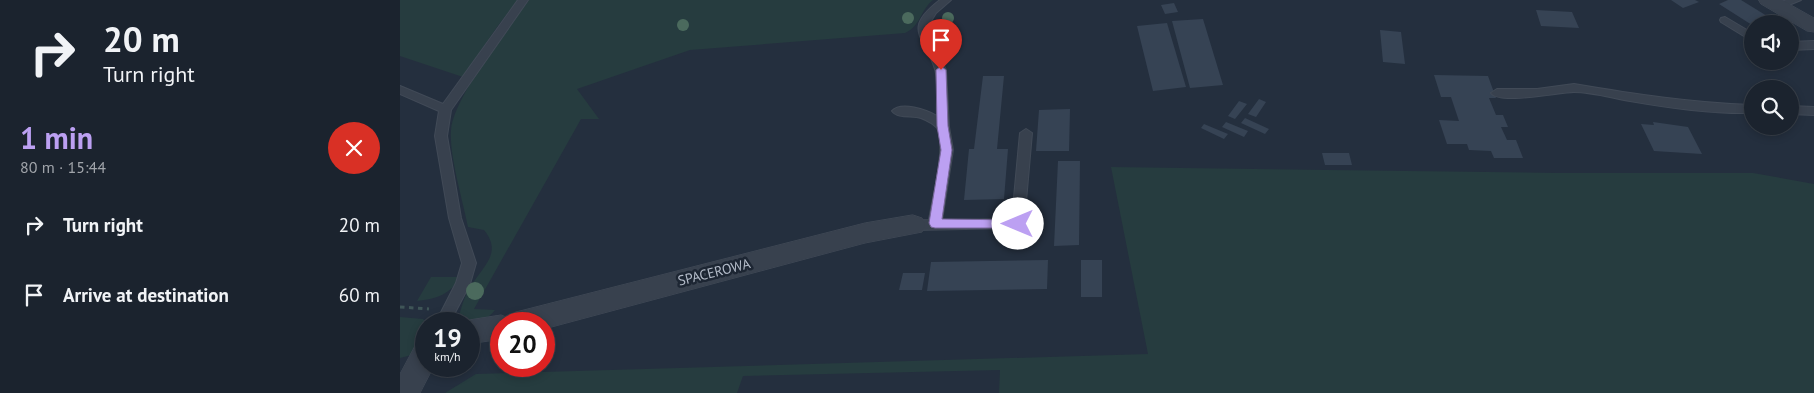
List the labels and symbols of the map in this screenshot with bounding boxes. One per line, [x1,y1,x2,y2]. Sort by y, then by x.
pin [920,19,962,70]
position arrow [991,197,1043,249]
street label: SPACEROWA [676,254,753,290]
speed limit sign: 20 [490,312,555,377]

